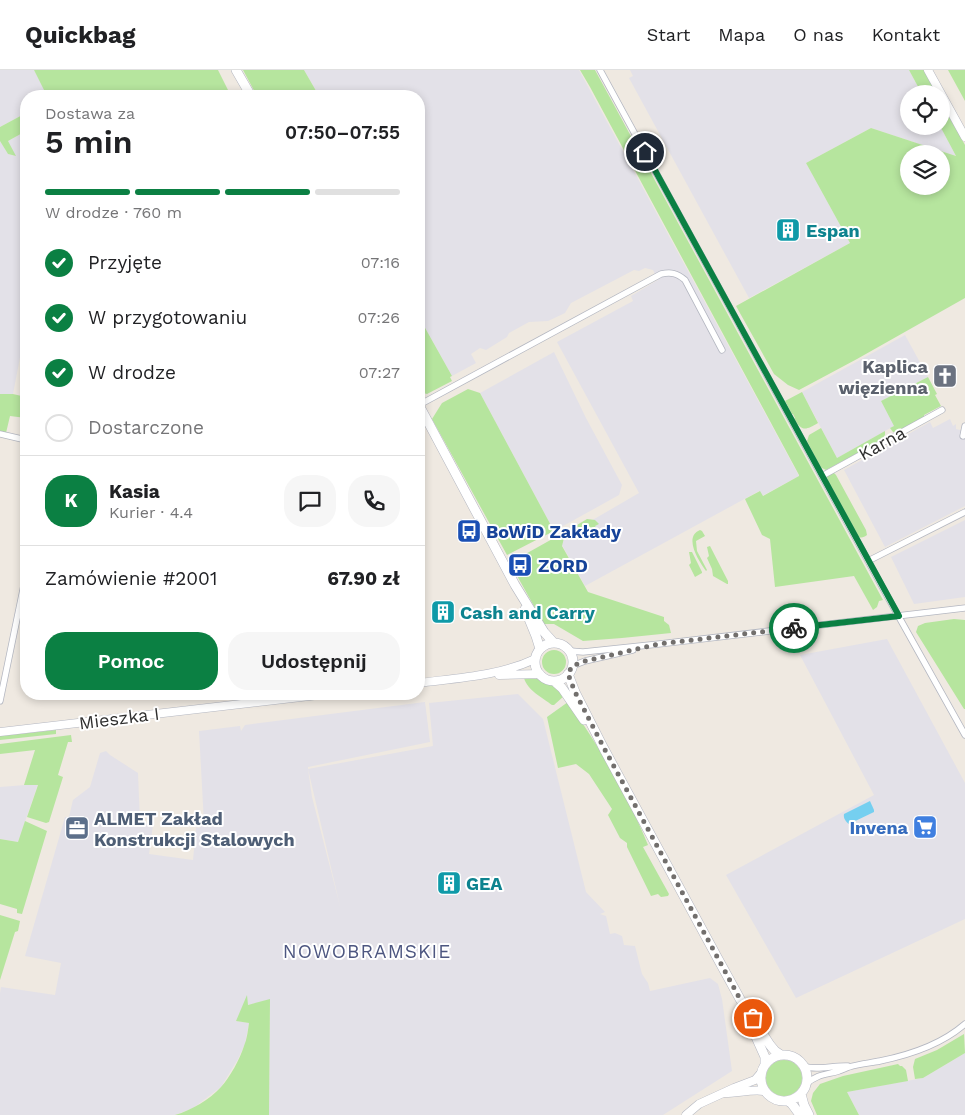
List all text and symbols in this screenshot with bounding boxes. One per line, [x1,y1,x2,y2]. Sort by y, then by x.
text: Quickbag [25,21,135,49]
text: Start [647,24,690,45]
text: Mapa [718,24,765,45]
text: O nas [793,24,844,45]
text: Kontakt [872,24,940,45]
map controls [900,85,950,195]
button: locate [900,85,950,135]
text: Dostawa za [45,104,135,123]
text: 07:50–07:55 [285,121,400,144]
text: 5 min [45,123,133,161]
pin [624,131,666,173]
icon: home [631,138,659,166]
button: layers [900,145,950,195]
text: W drodze · 760 m [45,203,182,222]
building icon: Espan [775,217,801,243]
place label: Espan [806,220,860,241]
icon: check [45,249,73,277]
text: Przyjęte [88,251,162,274]
text: 07:16 [361,253,400,272]
icon: check [45,304,73,332]
text: W przygotowaniu [88,306,247,329]
text: 07:26 [358,308,400,327]
place label: Kaplica więzienna [838,356,929,398]
icon: check [45,359,73,387]
text: W drodze [88,361,176,384]
text: 07:27 [359,363,400,382]
church icon: Kaplica więzienna [932,363,958,389]
text: Dostarczone [88,416,204,439]
street label: Karna [855,422,909,464]
button: chat [284,475,336,527]
button: phone [348,475,400,527]
text: Kasia [109,480,160,503]
text: K [64,489,78,512]
text: Kurier · 4.4 [109,503,193,522]
bus stop icon: BoWiD Zakłady [456,518,482,544]
place label: BoWiD Zakłady [486,521,622,542]
bus stop icon: ZORD [507,552,533,578]
place label: ZORD [538,555,588,576]
text: Zamówienie #2001 [45,567,217,590]
text: 67.90 zł [327,567,400,590]
building icon: Cash and Carry [430,599,456,625]
place label: Cash and Carry [460,602,596,623]
courier [769,603,819,653]
icon: bike [780,614,808,642]
button: Pomoc [45,632,218,690]
button: Udostępnij [228,632,400,690]
street label: Mieszka I [78,703,160,733]
place label: ALMET Zakład Konstrukcji Stalowych [94,808,295,850]
supermarket icon: Invena [912,814,938,840]
office icon: ALMET Zakład Konstrukcji Stalowych [64,815,90,841]
place label: Invena [849,817,909,838]
building icon: GEA [436,870,462,896]
place label: GEA [466,873,503,894]
district label: NOWOBRAMSKIE [283,940,451,963]
pin [732,997,774,1039]
icon: bag [739,1004,767,1032]

